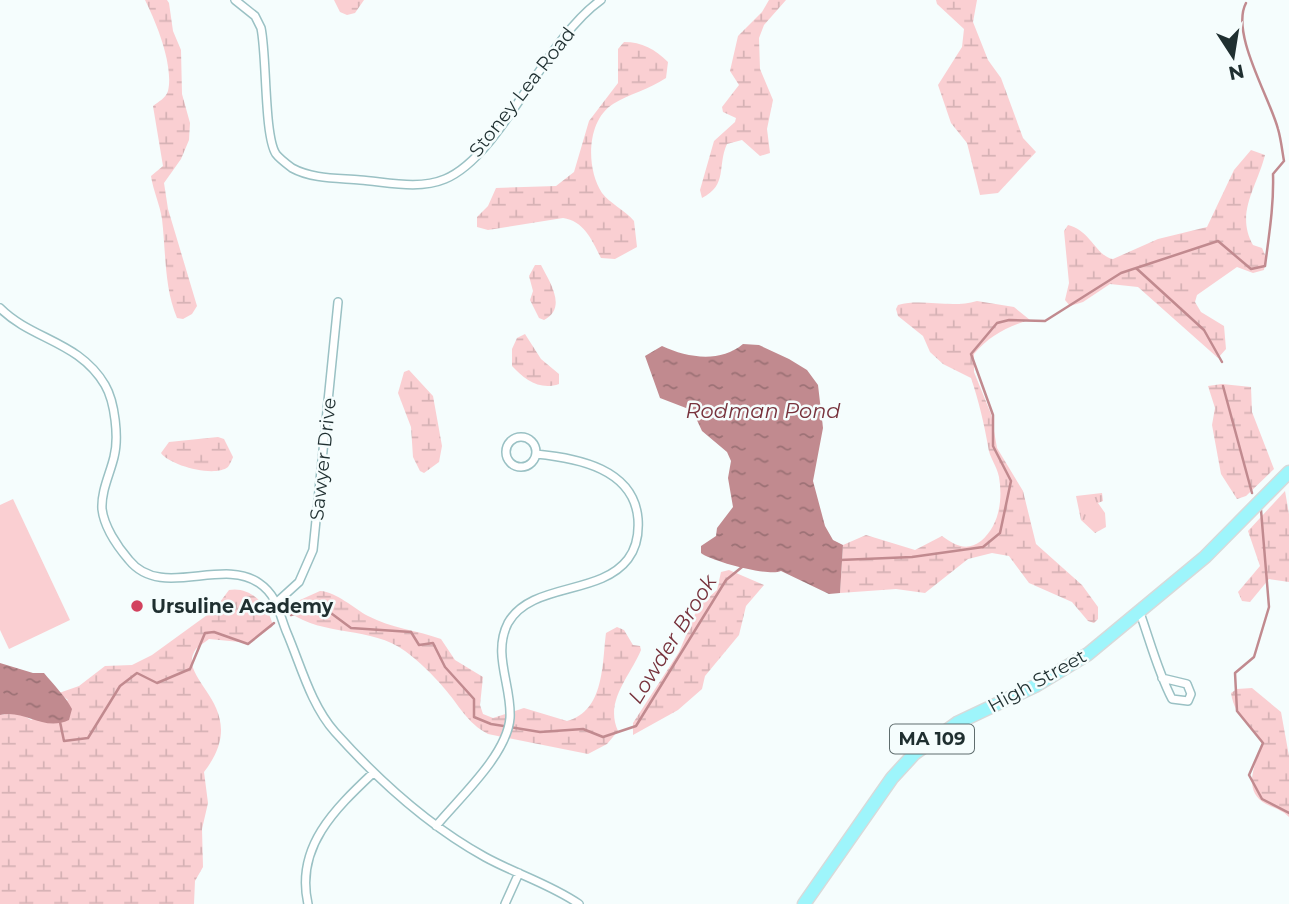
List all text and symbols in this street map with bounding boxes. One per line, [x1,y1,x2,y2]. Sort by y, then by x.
north arrow [1198,21,1268,91]
street label: Stoney Lea Road [464,22,580,162]
text: N [1227,59,1246,85]
street label: Sawyer Drive [305,397,341,521]
water label: Rodman Pond [685,398,841,423]
water label: Lowder Brook [622,569,722,708]
place label: Ursuline Academy [151,595,334,618]
marker: Ursuline Academy [129,598,145,614]
street label: High Street [984,644,1090,717]
road number: MA 109 [890,724,974,754]

